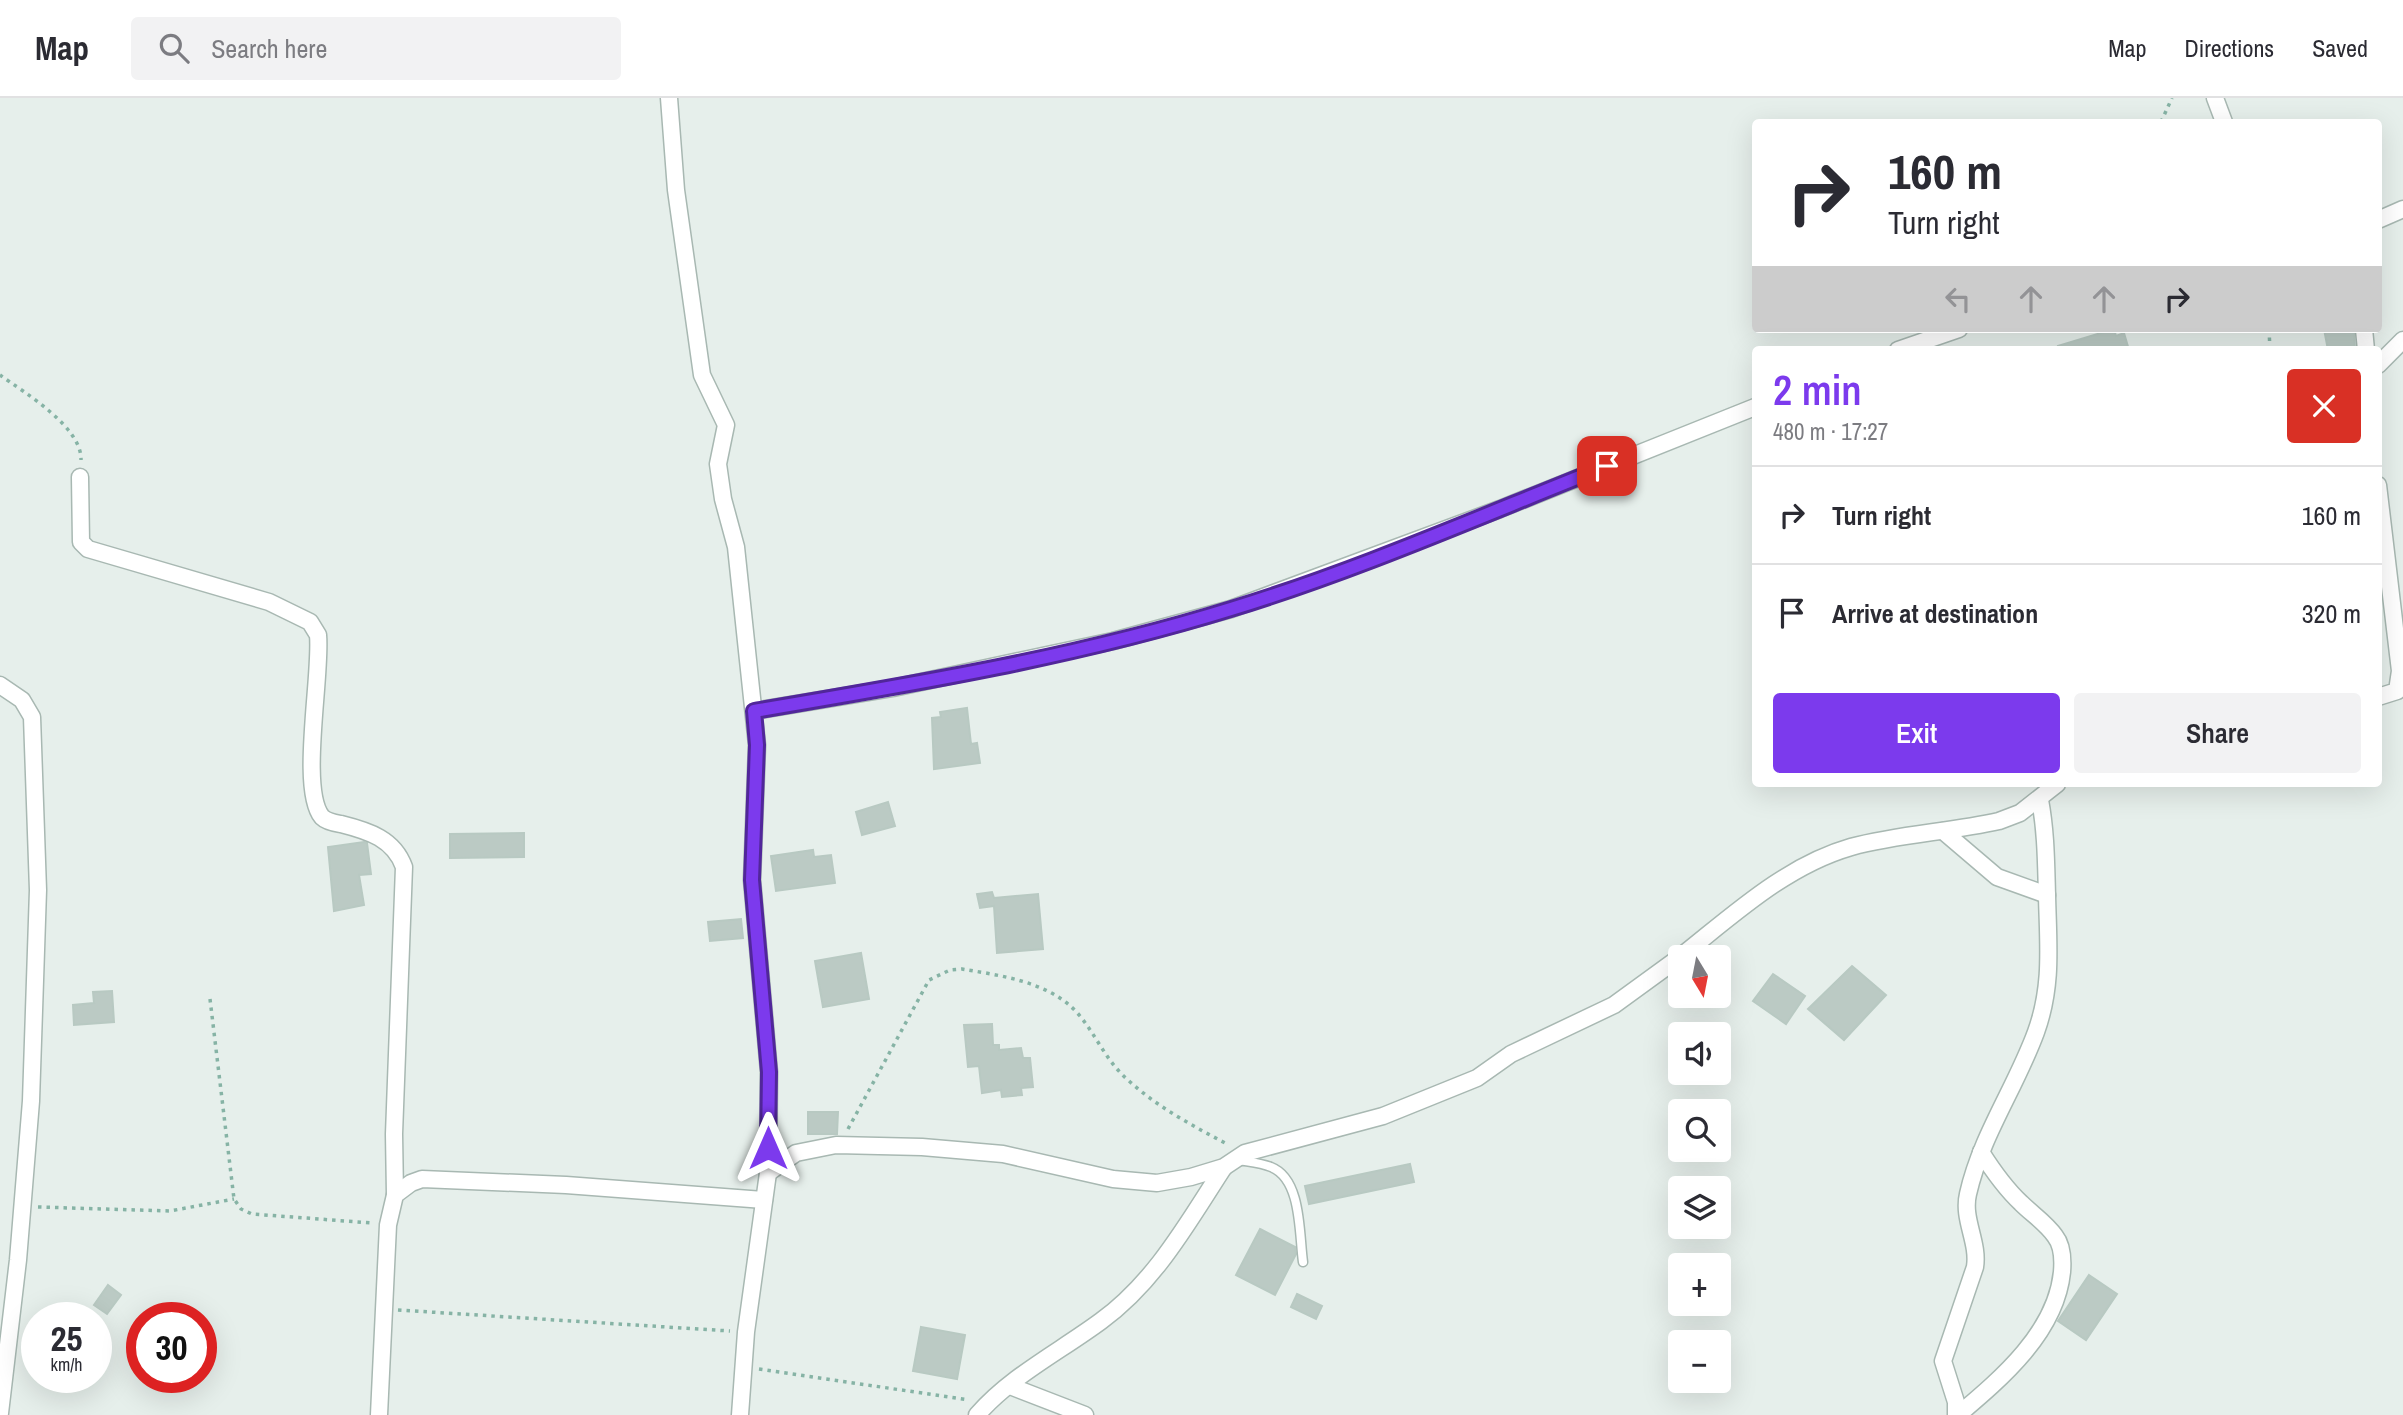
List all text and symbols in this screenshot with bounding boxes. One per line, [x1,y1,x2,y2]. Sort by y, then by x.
search box [131,17,621,80]
text: Map [35,26,89,70]
icon: search [155,29,193,67]
text: Search here [211,31,327,66]
text: Map [2108,32,2146,64]
text: Directions [2184,32,2274,64]
text: Saved [2312,32,2368,64]
text: 160 m [1888,138,2002,204]
icon: right [1773,147,1864,238]
text: Turn right [1888,201,2000,244]
icon: left [1939,280,1977,318]
icon: ahead [2012,280,2050,318]
icon: ahead [2085,280,2123,318]
icon: right [2158,280,2196,318]
text: 2 min [1773,362,1862,418]
button: close [2287,369,2361,443]
text: 480 m · 17:27 [1773,416,1888,447]
pin [1577,436,1637,496]
icon: arrive [1588,447,1626,485]
icon: right [1773,496,1811,534]
text: Turn right [1832,498,1931,533]
text: 160 m [2302,498,2361,533]
icon: arrive [1773,594,1811,632]
text: Arrive at destination [1832,596,2038,631]
text: 320 m [2302,596,2361,631]
button: Exit [1773,693,2060,773]
button: Share [2074,693,2361,773]
north arrow [1668,945,1731,1008]
map controls [1668,945,1731,1393]
button: sound [1668,1022,1731,1085]
button: search [1668,1099,1731,1162]
position arrow [731,1111,805,1185]
button: layers [1668,1176,1731,1239]
button: + [1668,1253,1731,1316]
speed limit sign: 30 [126,1302,217,1393]
text: 25 [51,1315,82,1362]
button: − [1668,1330,1731,1393]
text: km/h [51,1352,83,1377]

